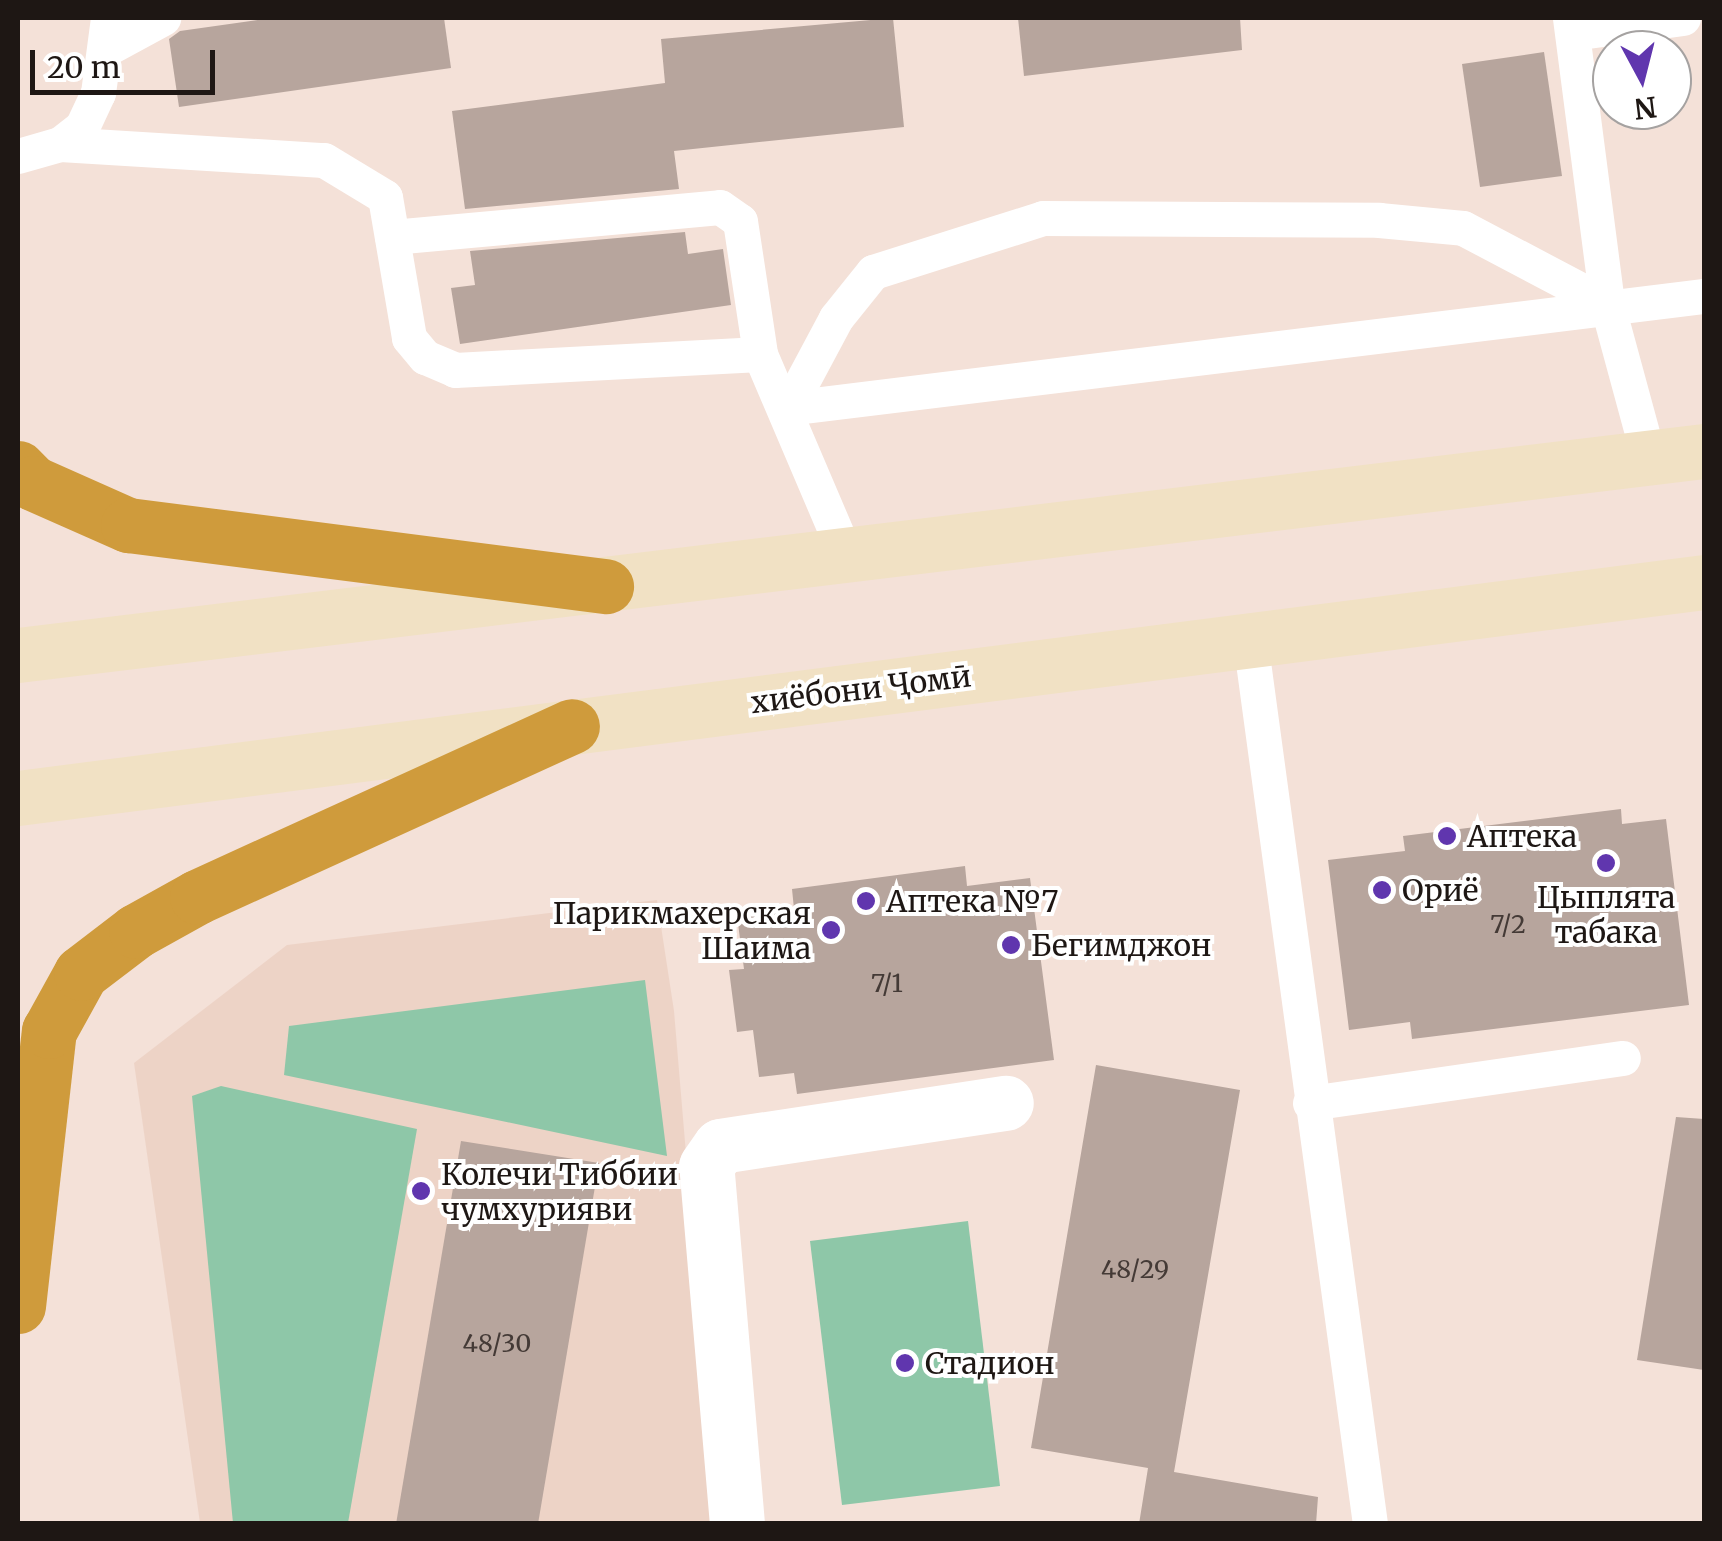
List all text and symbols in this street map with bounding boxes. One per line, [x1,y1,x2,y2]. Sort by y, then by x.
scale bar [35,30,220,92]
north arrow [1592,30,1692,130]
text: 20 m [47,48,120,86]
text: N [1632,89,1659,127]
street label: хиёбони Ҷомӣ [749,658,973,720]
place label: Аптека [1467,818,1577,854]
marker: Аптека [1436,825,1458,847]
marker: Цыплята табака [1595,852,1617,874]
place label: Ориё [1402,872,1478,908]
marker: Ориё [1371,879,1393,901]
place label: Цыплята табака [1537,879,1675,950]
place label: Аптека №7 [886,883,1058,919]
marker: Аптека №7 [855,890,877,912]
place label: Парикмахерская Шаима [553,895,811,966]
house number: 7/2 [1490,909,1526,939]
marker: Парикмахерская Шаима [820,919,842,941]
place label: Бегимджон [1031,927,1211,963]
marker: Бегимджон [1000,934,1022,956]
house number: 7/1 [871,968,903,998]
place label: Колечи Тиббии чумхурияви [441,1156,678,1226]
marker: Колечи Тиббии чумхурияви [410,1180,432,1202]
house number: 48/29 [1101,1254,1169,1284]
house number: 48/30 [463,1328,531,1358]
place label: Стадион [925,1345,1055,1381]
marker: Стадион [894,1352,916,1374]

